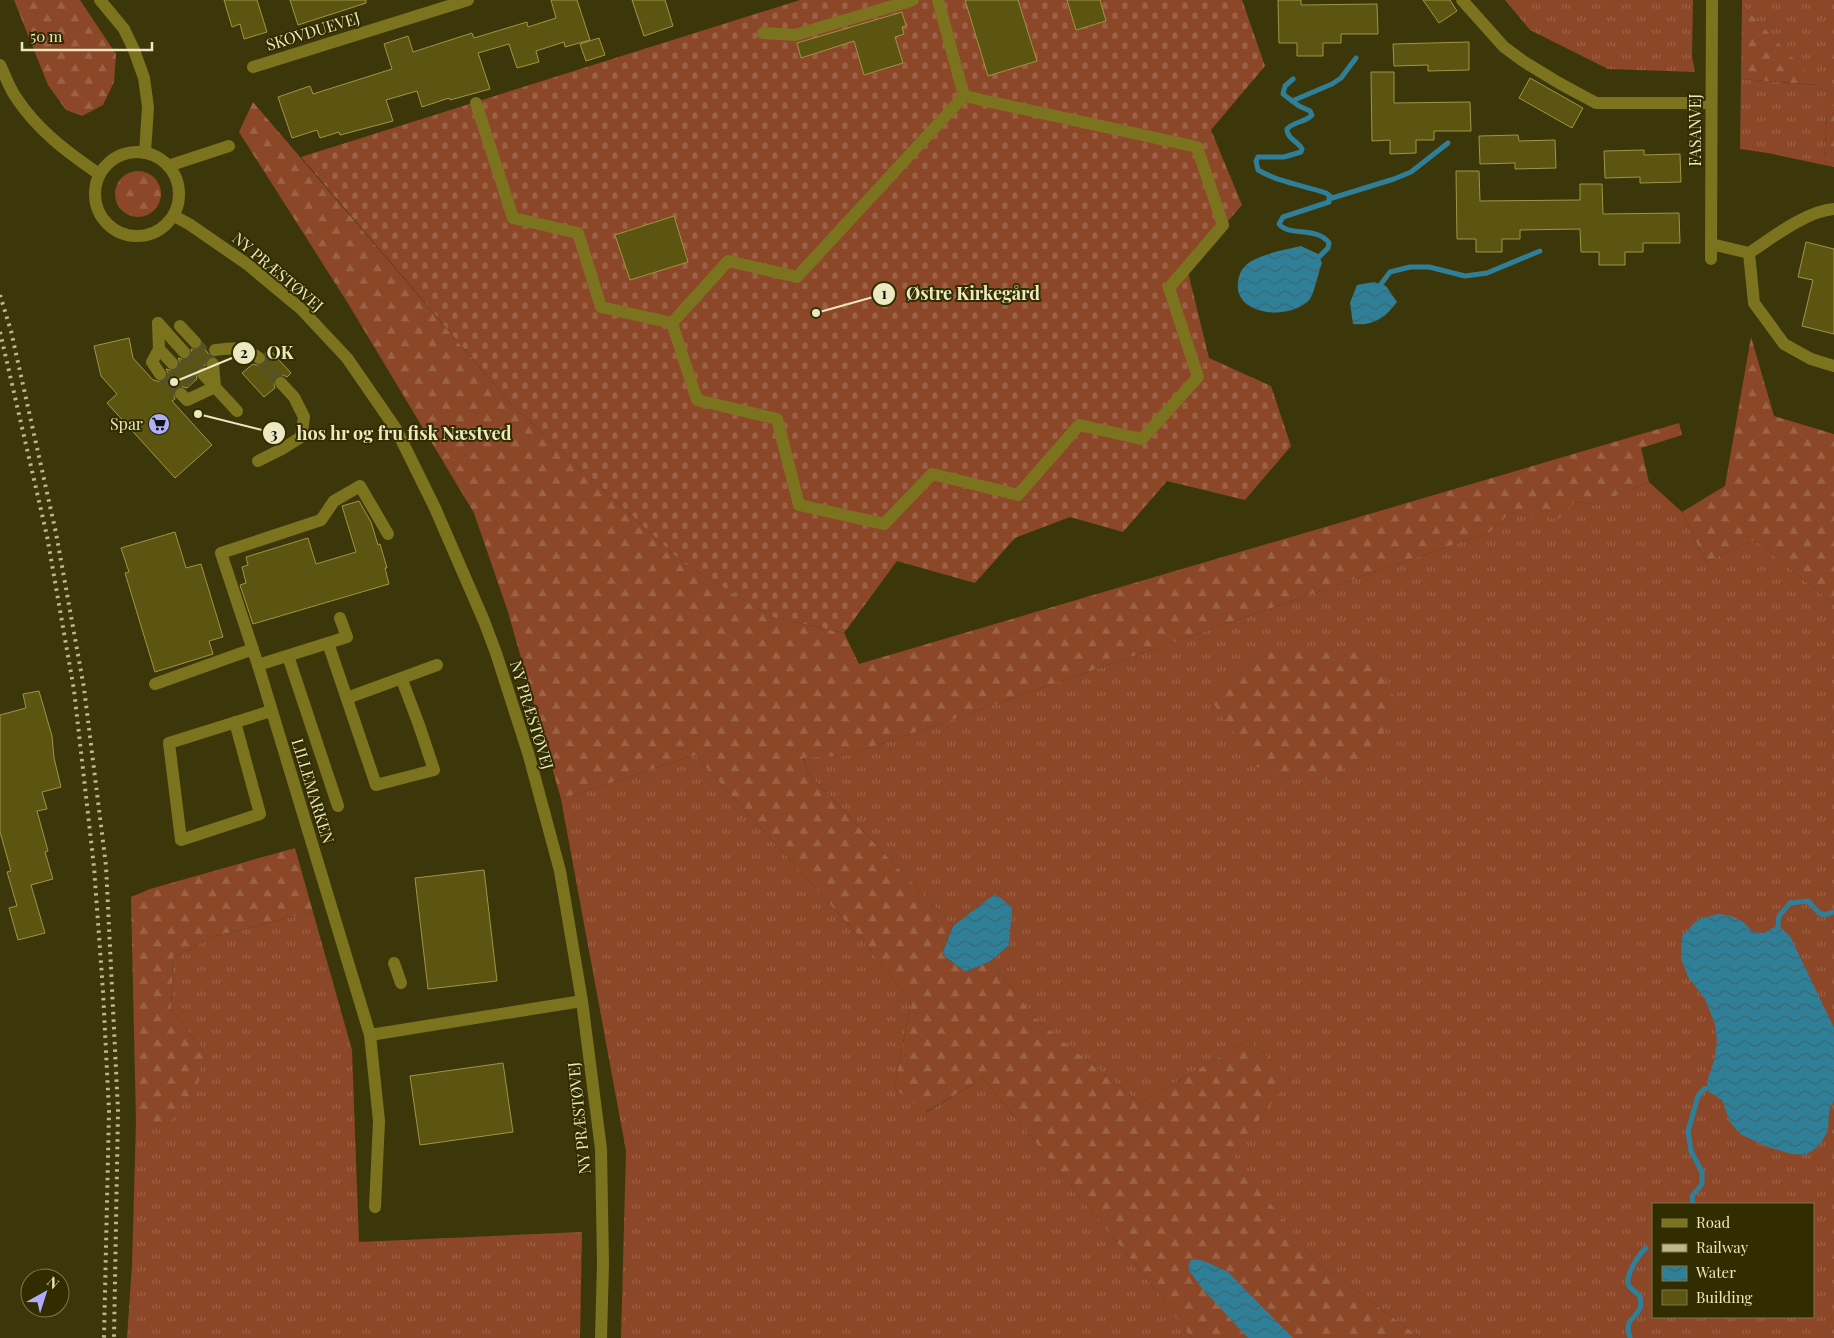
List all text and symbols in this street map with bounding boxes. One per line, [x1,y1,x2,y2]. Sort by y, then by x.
street label: SKOVDUEVEJ [263,6,362,55]
scale bar [22,20,152,52]
text: 50 m [30,26,63,46]
street label: FASANVEJ [1684,93,1705,167]
street label: NY PRÆSTØVEJ [228,227,328,316]
callout: Østre Kirkegård [872,277,1050,310]
text: Østre Kirkegård [906,281,1040,305]
text: 1 [881,283,887,303]
callout: OK [231,336,303,369]
text: OK [267,340,295,364]
text: 2 [240,342,248,362]
supermarket icon: Spar [147,412,171,436]
place label: Spar [110,413,143,434]
callout: hos hr og fru fisk Næstved [261,417,522,450]
text: hos hr og fru fisk Næstved [297,421,512,445]
text: 3 [270,423,278,443]
street label: NY PRÆSTØVEJ [506,658,559,772]
street label: LILLEMARKEN [288,736,339,846]
street label: NY PRÆSTØVEJ [562,1061,595,1175]
legend [1652,1203,1814,1318]
text: Road [1696,1212,1730,1232]
text: Railway [1696,1237,1749,1257]
text: Water [1695,1262,1736,1282]
north arrow [20,1268,70,1318]
text: N [44,1272,63,1293]
text: Building [1696,1287,1753,1307]

